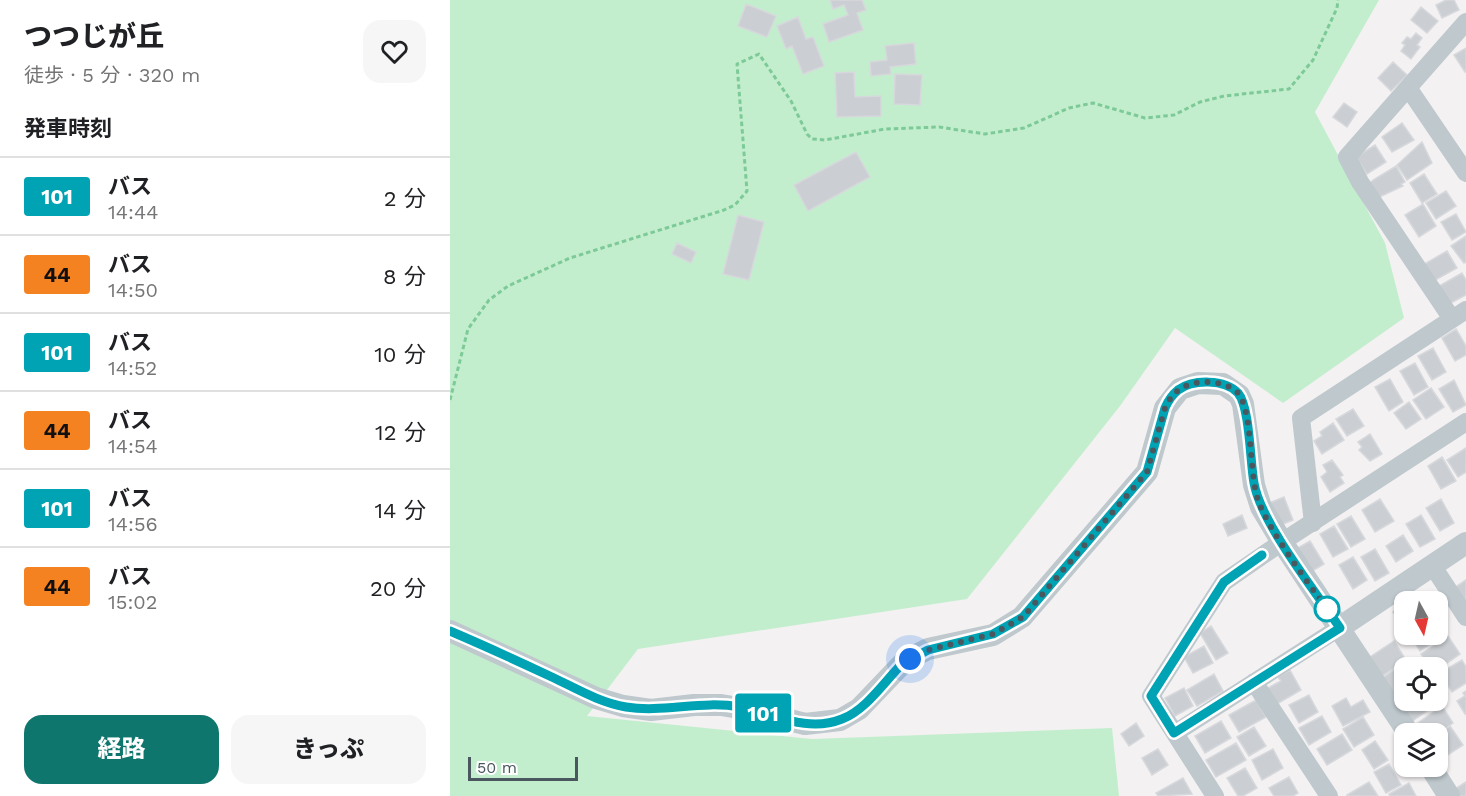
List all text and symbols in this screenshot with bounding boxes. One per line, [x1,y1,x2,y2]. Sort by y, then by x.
text: つつじが丘 [24,20,164,53]
button: heart [363,20,426,83]
text: 徒歩 · 5 分 · 320 m [24,63,200,87]
text: 発車時刻 [24,116,112,141]
text: バス [108,174,152,199]
text: 101 [41,184,73,209]
text: 2 分 [384,186,426,211]
text: 14:44 [108,200,158,224]
text: バス [108,252,152,277]
text: 44 [43,262,71,287]
text: 8 分 [383,264,426,289]
text: 14:50 [108,278,158,302]
text: バス [108,330,152,355]
text: 101 [41,340,73,365]
text: 10 分 [374,342,426,367]
text: 14:52 [108,356,157,380]
text: バス [108,408,152,433]
text: 44 [43,418,71,443]
text: 12 分 [375,420,426,445]
text: 14:54 [108,434,158,458]
text: バス [108,486,152,511]
text: 101 [41,496,73,521]
text: 14 分 [374,498,426,523]
text: 14:56 [108,512,158,536]
text: バス [108,564,152,589]
text: 44 [43,574,71,599]
text: 20 分 [370,576,426,601]
text: 15:02 [108,590,157,614]
north arrow [1394,591,1448,645]
map controls [1394,591,1448,777]
unlabelled marker [1314,596,1340,622]
your location [895,644,925,674]
button: locate [1394,657,1448,711]
line badge: 101 [728,694,798,732]
text: 101 [747,701,779,726]
button: 経路 [24,715,219,784]
button: きっぷ [231,715,426,784]
button: layers [1394,723,1448,777]
scale bar [468,754,578,782]
text: 50 m [477,758,517,777]

